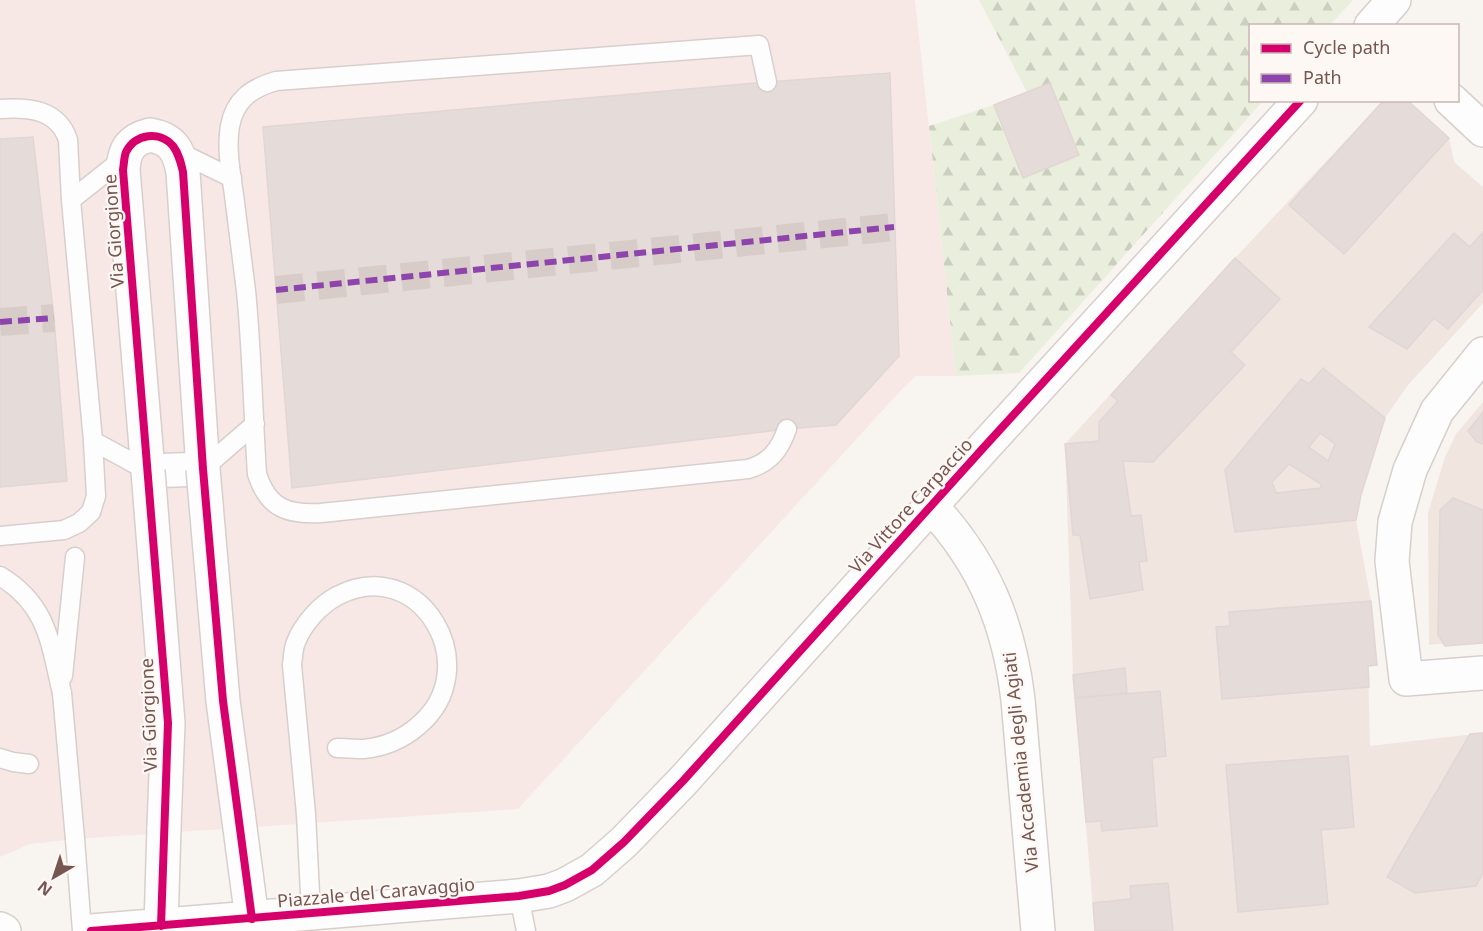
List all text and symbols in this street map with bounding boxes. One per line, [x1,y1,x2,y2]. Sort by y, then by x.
legend [1249,24,1459,102]
text: Cycle path [1303,35,1390,59]
text: Path [1303,65,1342,89]
street label: Via Giorgione [97,173,129,289]
street label: Via Vittore Carpaccio [843,433,978,578]
street label: Via Accademia degli Agiati [997,651,1044,873]
street label: Via Giorgione [134,658,162,772]
north arrow [24,847,84,907]
street label: Piazzale del Caravaggio [276,871,476,913]
text: N [33,876,57,901]

